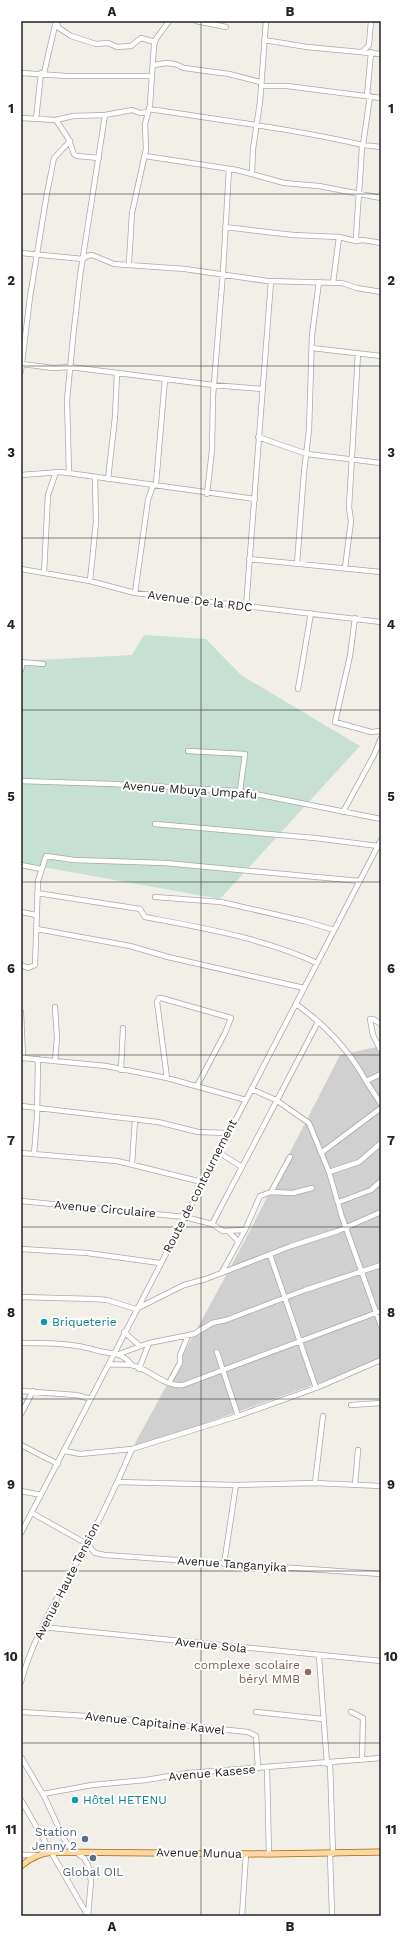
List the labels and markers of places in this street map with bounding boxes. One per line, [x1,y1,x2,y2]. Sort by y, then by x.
place label: Briqueterie [52,1315,117,1329]
marker: Briqueterie [39,1317,49,1327]
place label: complexe scolaire béryl MMB [194,1658,300,1686]
marker: complexe scolaire béryl MMB [303,1667,313,1677]
place label: Hôtel HETENU [83,1793,167,1807]
marker: Hôtel HETENU [70,1795,80,1805]
place label: Station Jenny 2 [32,1825,77,1853]
marker: Station Jenny 2 [80,1834,90,1844]
marker: Global OIL [88,1853,98,1863]
place label: Global OIL [63,1865,123,1879]

